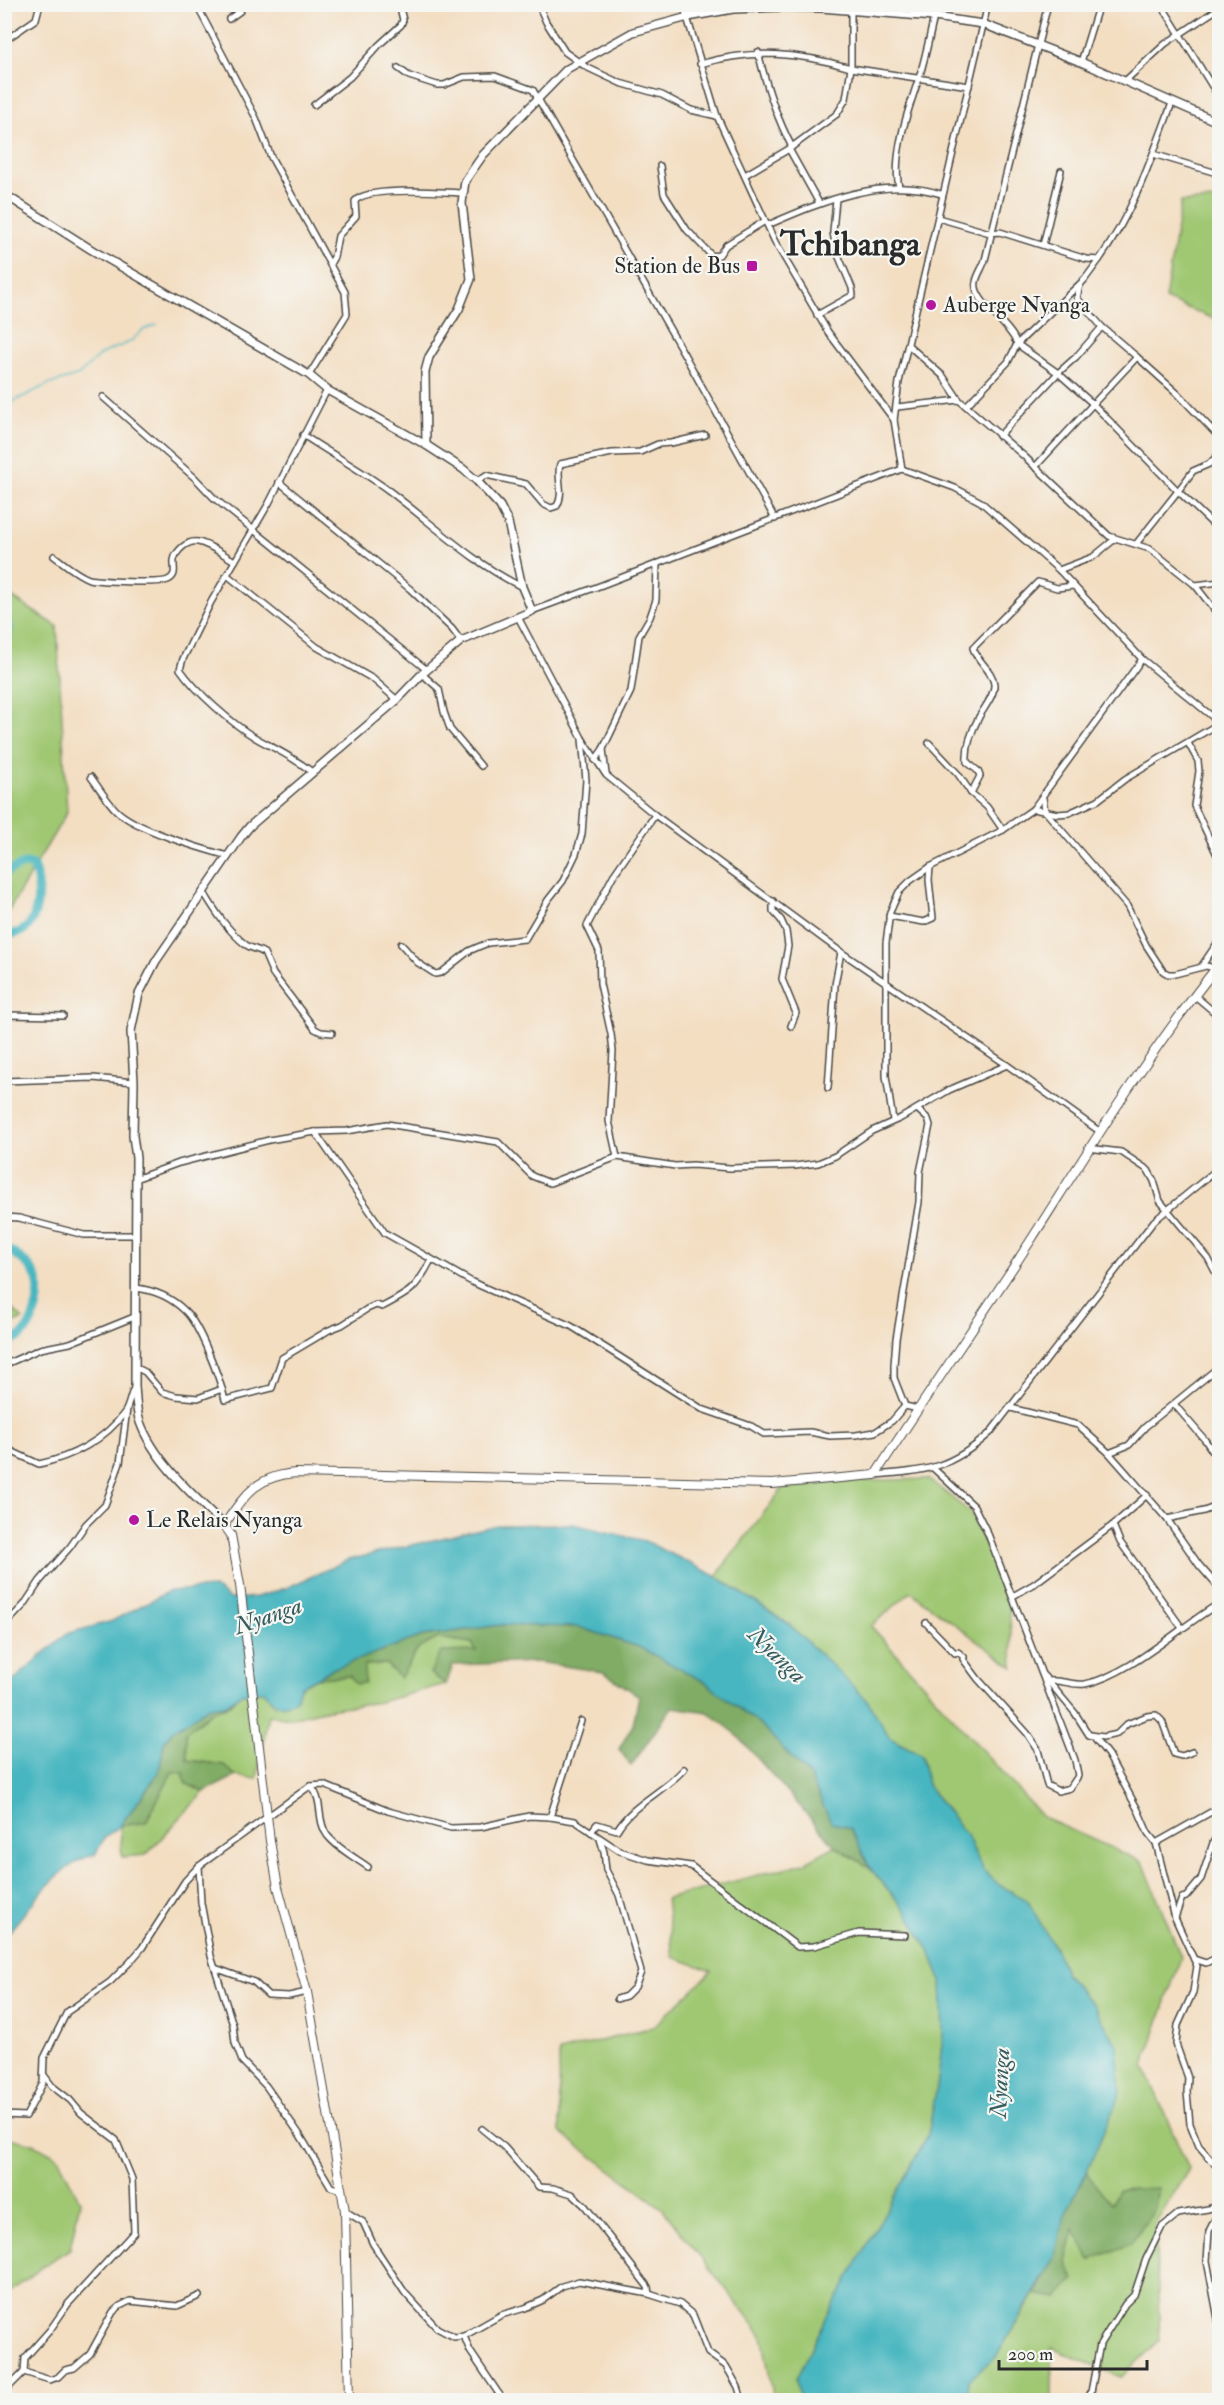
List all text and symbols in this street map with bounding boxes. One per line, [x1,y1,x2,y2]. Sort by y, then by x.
district label: Tchibanga [779,223,921,266]
place label: Station de Bus [614,252,740,280]
marker: Station de Bus [745,259,759,273]
place label: Auberge Nyanga [942,291,1091,319]
marker: Auberge Nyanga [924,298,938,312]
place label: Le Relais Nyanga [146,1506,303,1534]
marker: Le Relais Nyanga [127,1513,141,1527]
water label: Nyanga [228,1590,306,1643]
water label: Nyanga [740,1618,813,1690]
water label: Nyanga [983,2047,1017,2121]
scale bar [999,2333,1148,2371]
text: 200 m [1008,2343,1053,2366]

